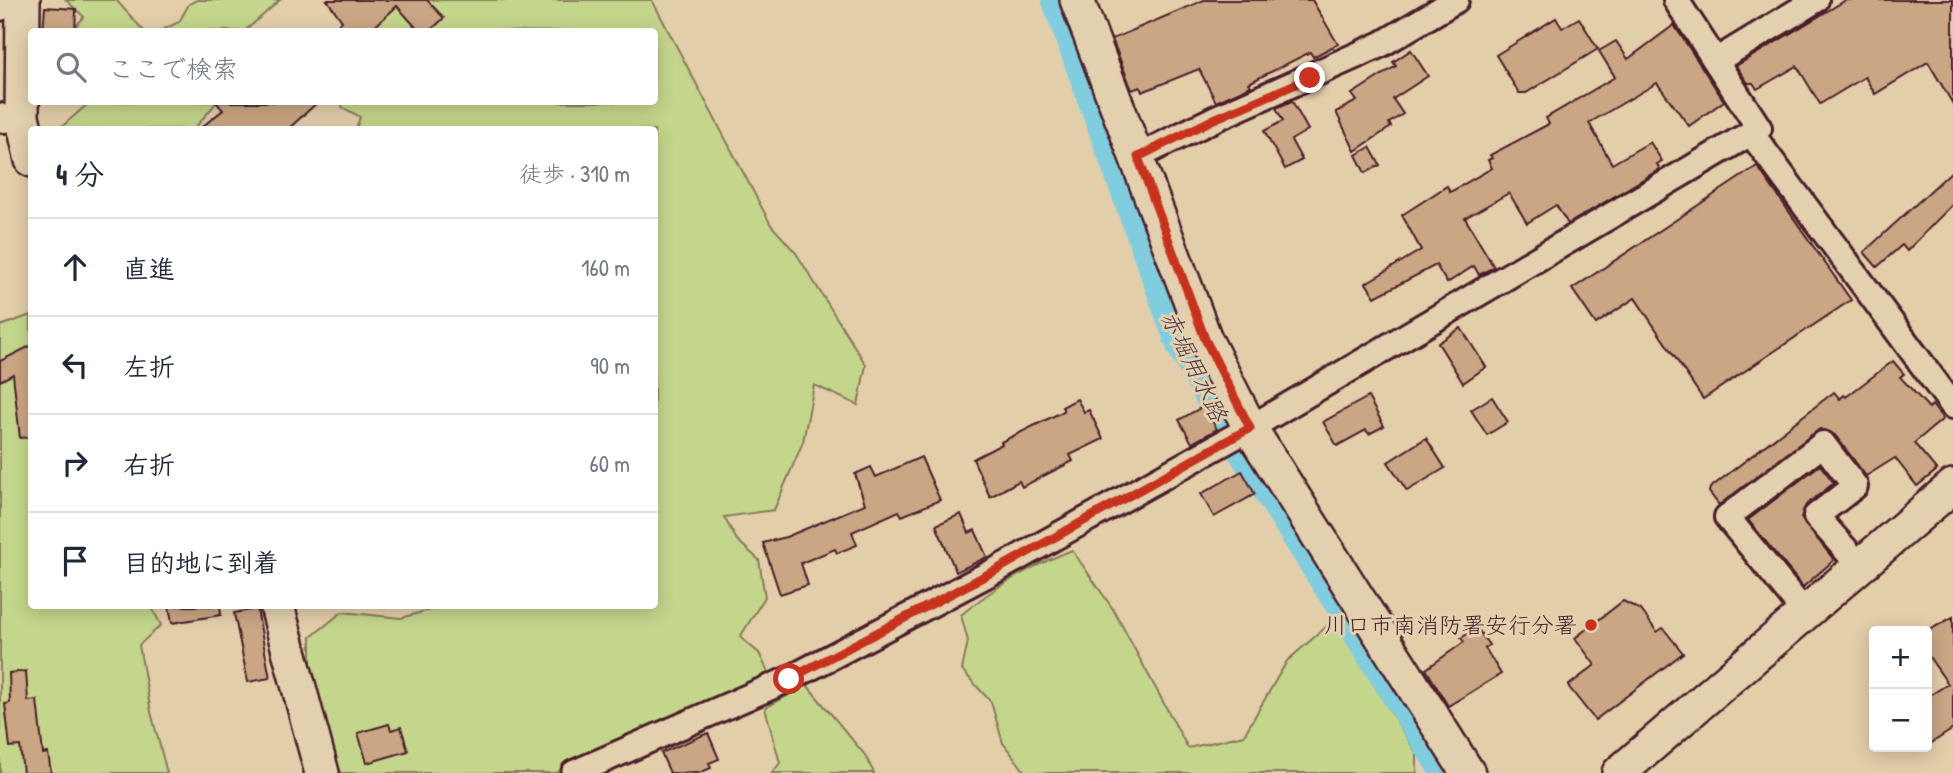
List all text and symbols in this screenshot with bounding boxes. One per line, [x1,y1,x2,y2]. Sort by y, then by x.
search box [28,28,658,105]
icon: search [52,48,90,86]
text: ここで検索 [108,51,238,86]
route end [1294,62,1325,93]
text: 4 分 [56,154,104,194]
text: 徒歩 · 310 m [519,158,630,189]
icon: ahead [56,248,94,286]
text: 直進 [123,251,175,286]
text: 160 m [581,252,630,283]
water label: 赤堀用水路 [1154,305,1236,428]
icon: left [56,346,94,384]
text: 左折 [123,349,175,384]
text: 90 m [590,350,630,381]
icon: right [56,444,94,482]
text: 右折 [123,447,175,482]
text: 60 m [590,448,630,479]
icon: arrive [56,542,94,580]
text: 目的地に到着 [123,545,279,580]
place label: 川口市南消防署安行分署 [1324,609,1577,640]
marker: 川口市南消防署安行分署 [1583,617,1599,633]
map controls [1869,626,1932,752]
button: + [1869,626,1932,689]
route start [773,663,804,694]
button: − [1869,689,1932,752]

